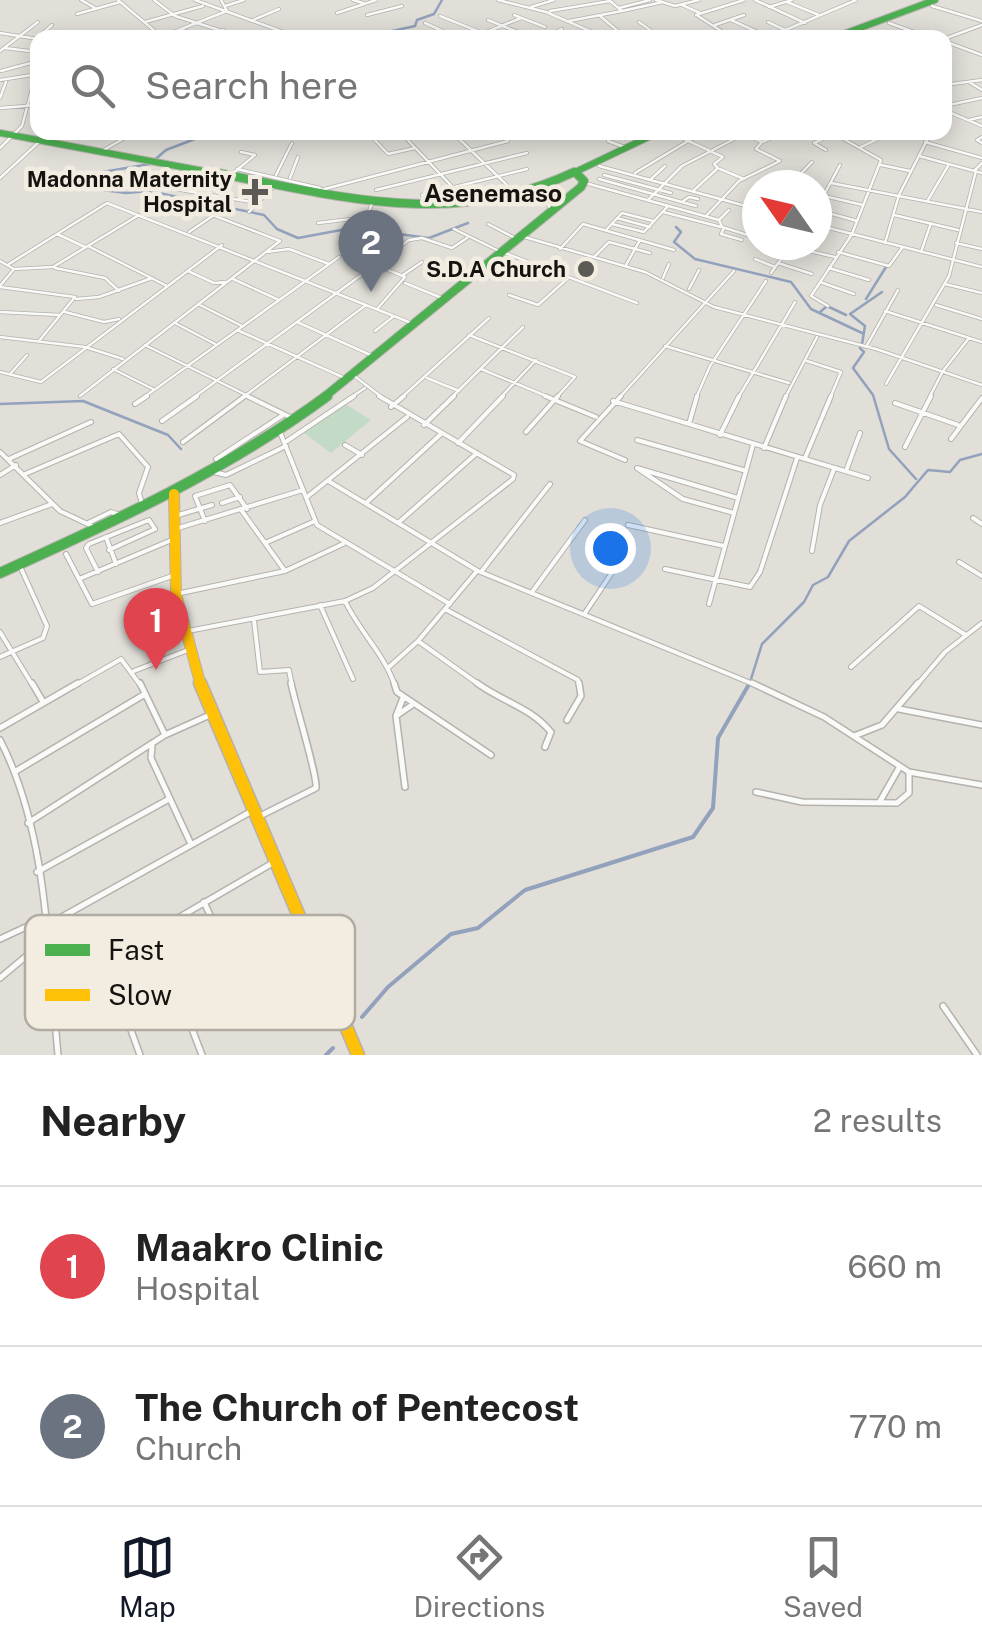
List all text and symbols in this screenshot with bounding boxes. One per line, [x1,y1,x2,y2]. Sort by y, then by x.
search box [30,30,952,140]
icon: search [65,58,120,113]
text: Search here [145,63,358,108]
place label: Madonna Maternity Hospital [27,166,233,217]
north arrow [742,170,832,260]
district label: Asenemaso [424,178,562,208]
marker: Madonna Maternity Hospital [242,179,268,205]
pin: 2 [338,210,404,292]
place label: S.D.A Church [426,256,566,282]
marker: S.D.A Church [575,258,597,280]
your location [585,523,636,574]
pin: 1 [124,588,188,670]
legend [25,915,355,1030]
text: Fast [108,933,164,966]
text: Slow [108,978,172,1011]
text: Nearby [40,1096,186,1145]
text: 2 results [813,1102,942,1139]
text: Maakro Clinic [135,1225,384,1270]
text: 1 [66,1248,79,1285]
text: 660 m [848,1248,942,1285]
text: Hospital [135,1270,260,1307]
text: The Church of Pentecost [135,1385,579,1430]
text: 2 [62,1408,83,1445]
text: 770 m [849,1408,942,1445]
text: Church [135,1430,242,1467]
tab: Map [119,1530,176,1623]
tab: Directions [414,1530,545,1623]
tab: Saved [783,1530,863,1623]

